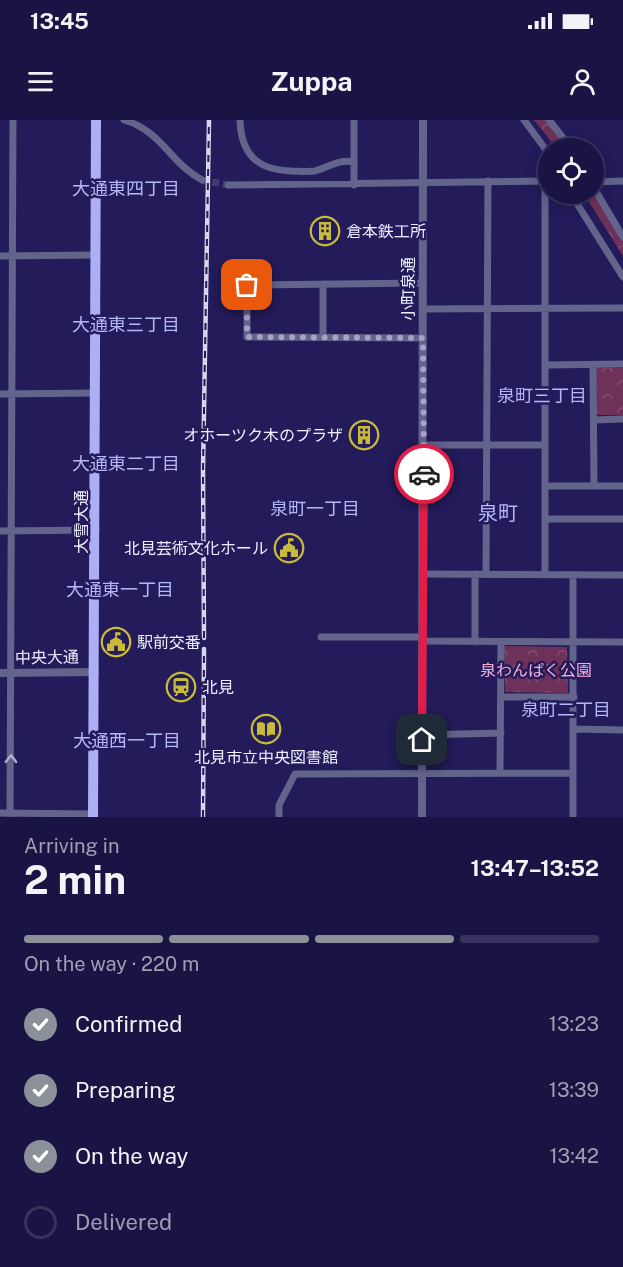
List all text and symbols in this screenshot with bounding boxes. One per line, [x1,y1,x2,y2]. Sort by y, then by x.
text: 13:45 [30,8,89,34]
icon: menu [24,65,57,98]
text: Zuppa [270,65,353,97]
icon: person [566,65,599,98]
map controls [538,138,604,204]
button: locate [538,138,604,204]
district label: 大通東四丁目 [72,178,180,199]
building icon: 倉本鉄工所 [309,215,341,247]
place label: 倉本鉄工所 [346,222,426,241]
street label: 小町泉通 [399,257,418,321]
pin [221,259,272,310]
icon: bag [230,268,263,301]
district label: 大通東三丁目 [72,314,180,335]
district label: 泉町三丁目 [497,385,587,406]
building icon: オホーツク木のプラザ [348,419,380,451]
place label: オホーツク木のプラザ [183,426,343,445]
courier [394,444,454,504]
district label: 大通東二丁目 [72,453,180,474]
icon: car [408,458,441,491]
street label: 大雪大通 [72,490,91,554]
district label: 泉町一丁目 [270,498,360,519]
district label: 泉町 [478,501,518,525]
public building icon: 北見芸術文化ホール [273,532,305,564]
place label: 北見芸術文化ホール [124,539,268,558]
district label: 大通東一丁目 [66,579,174,600]
public building icon: 駅前交番 [100,626,132,658]
place label: 駅前交番 [137,633,201,652]
street label: 中央大通 [15,647,79,668]
park label: 泉わんぱく公園 [480,661,592,680]
station icon: 北見 [165,671,197,703]
place label: 北見 [202,678,234,697]
district label: 泉町二丁目 [521,699,611,720]
library icon: 北見市立中央図書館 [250,713,282,745]
pin [396,714,447,765]
icon: home [405,723,438,756]
district label: 大通西一丁目 [73,730,181,751]
place label: 北見市立中央図書館 [194,748,338,767]
one-way arrow [5,754,17,763]
text: Arriving in [24,834,119,858]
text: 13:47–13:52 [471,855,599,881]
text: 2 min [24,857,126,903]
text: On the way · 220 m [24,952,199,976]
icon: check [24,1008,57,1041]
text: Confirmed [75,1011,182,1037]
text: 13:23 [549,1012,599,1036]
icon: check [24,1074,57,1107]
text: Preparing [75,1077,176,1103]
text: 13:39 [549,1078,599,1102]
icon: check [24,1140,57,1173]
text: On the way [75,1143,188,1169]
text: 13:42 [549,1144,599,1168]
text: Delivered [75,1209,172,1235]

